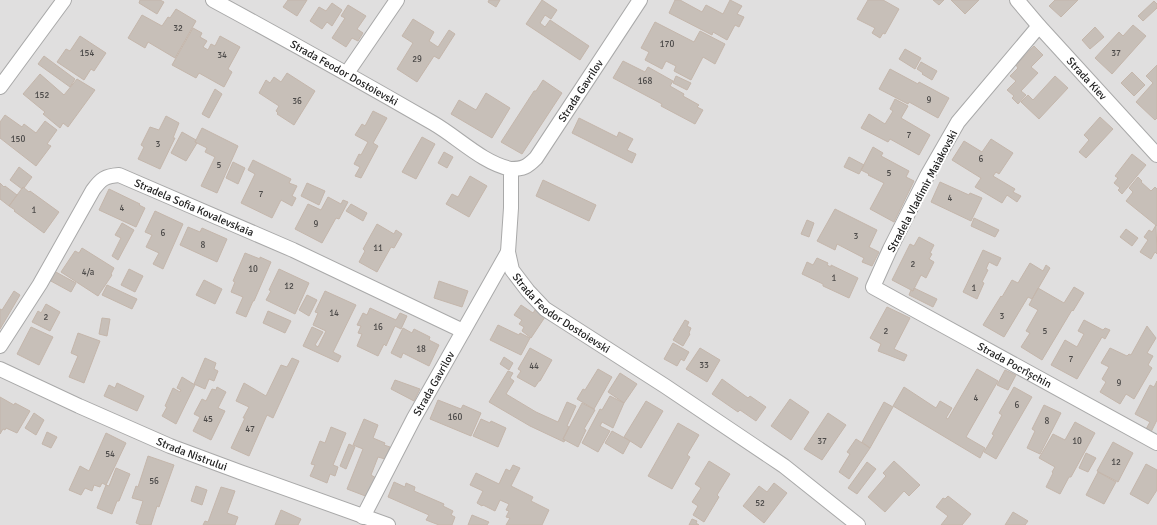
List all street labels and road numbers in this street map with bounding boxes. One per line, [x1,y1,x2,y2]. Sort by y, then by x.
street label: Strada Feodor Dostoievski [288,38,400,109]
street label: Strada Kiev [1064,55,1109,103]
street label: Strada Gavrilov [556,57,606,124]
street label: Stradela Vladimir Maiakovski [885,128,960,254]
street label: Stradela Sofia Kovalevskaia [132,176,256,240]
street label: Strada Feodor Dostoievski [510,271,612,356]
street label: Strada Pocrîșchin [975,340,1054,391]
street label: Strada Gavrilov [411,349,457,418]
street label: Strada Nistrului [154,435,229,474]

